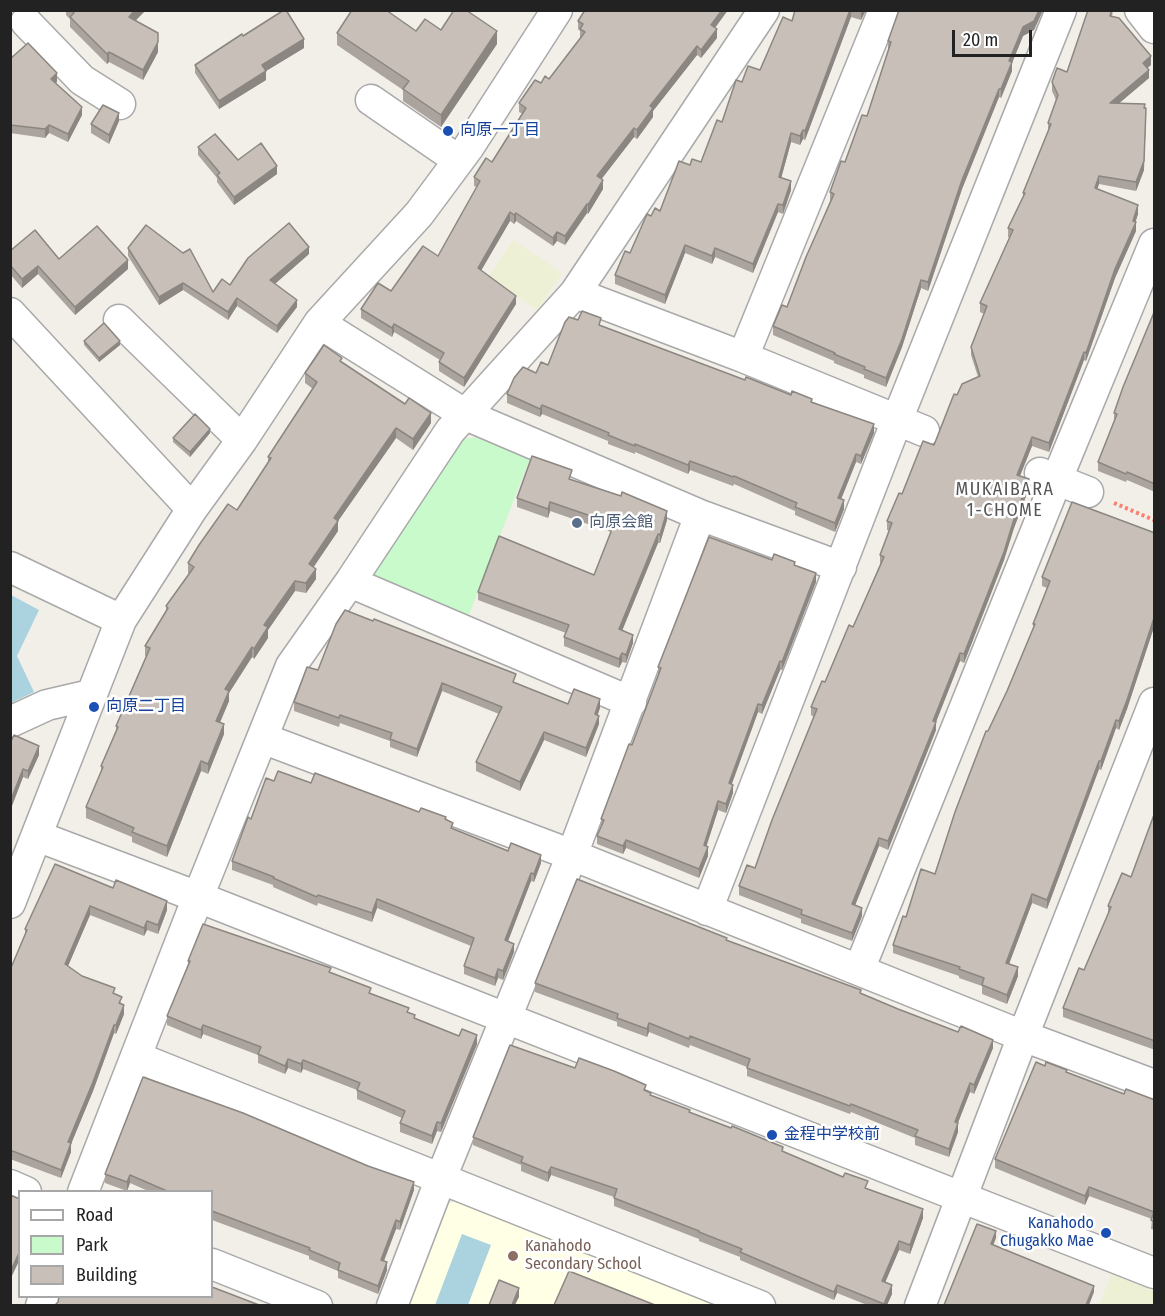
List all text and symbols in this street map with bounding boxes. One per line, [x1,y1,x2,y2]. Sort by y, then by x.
scale bar [955,18,1034,56]
text: 20 m [963,29,998,51]
place label: 向原一丁目 [460,121,540,141]
marker: 向原一丁目 [441,124,455,138]
district label: MUKAIBARA 1-CHOME [955,479,1055,522]
place label: 向原会館 [589,513,653,533]
marker: 向原会館 [570,516,584,530]
place label: 向原二丁目 [106,697,186,717]
marker: 向原二丁目 [87,700,101,714]
place label: 金程中学校前 [784,1125,880,1145]
marker: 金程中学校前 [765,1128,779,1142]
legend [18,1190,213,1298]
text: Road [76,1204,113,1226]
place label: Kanahodo Chugakko Mae [1000,1214,1094,1252]
marker: Kanahodo Chugakko Mae [1099,1226,1113,1240]
text: Park [76,1234,108,1256]
place label: Kanahodo Secondary School [525,1237,641,1275]
marker: Kanahodo Secondary School [506,1249,520,1263]
text: Building [76,1264,137,1286]

